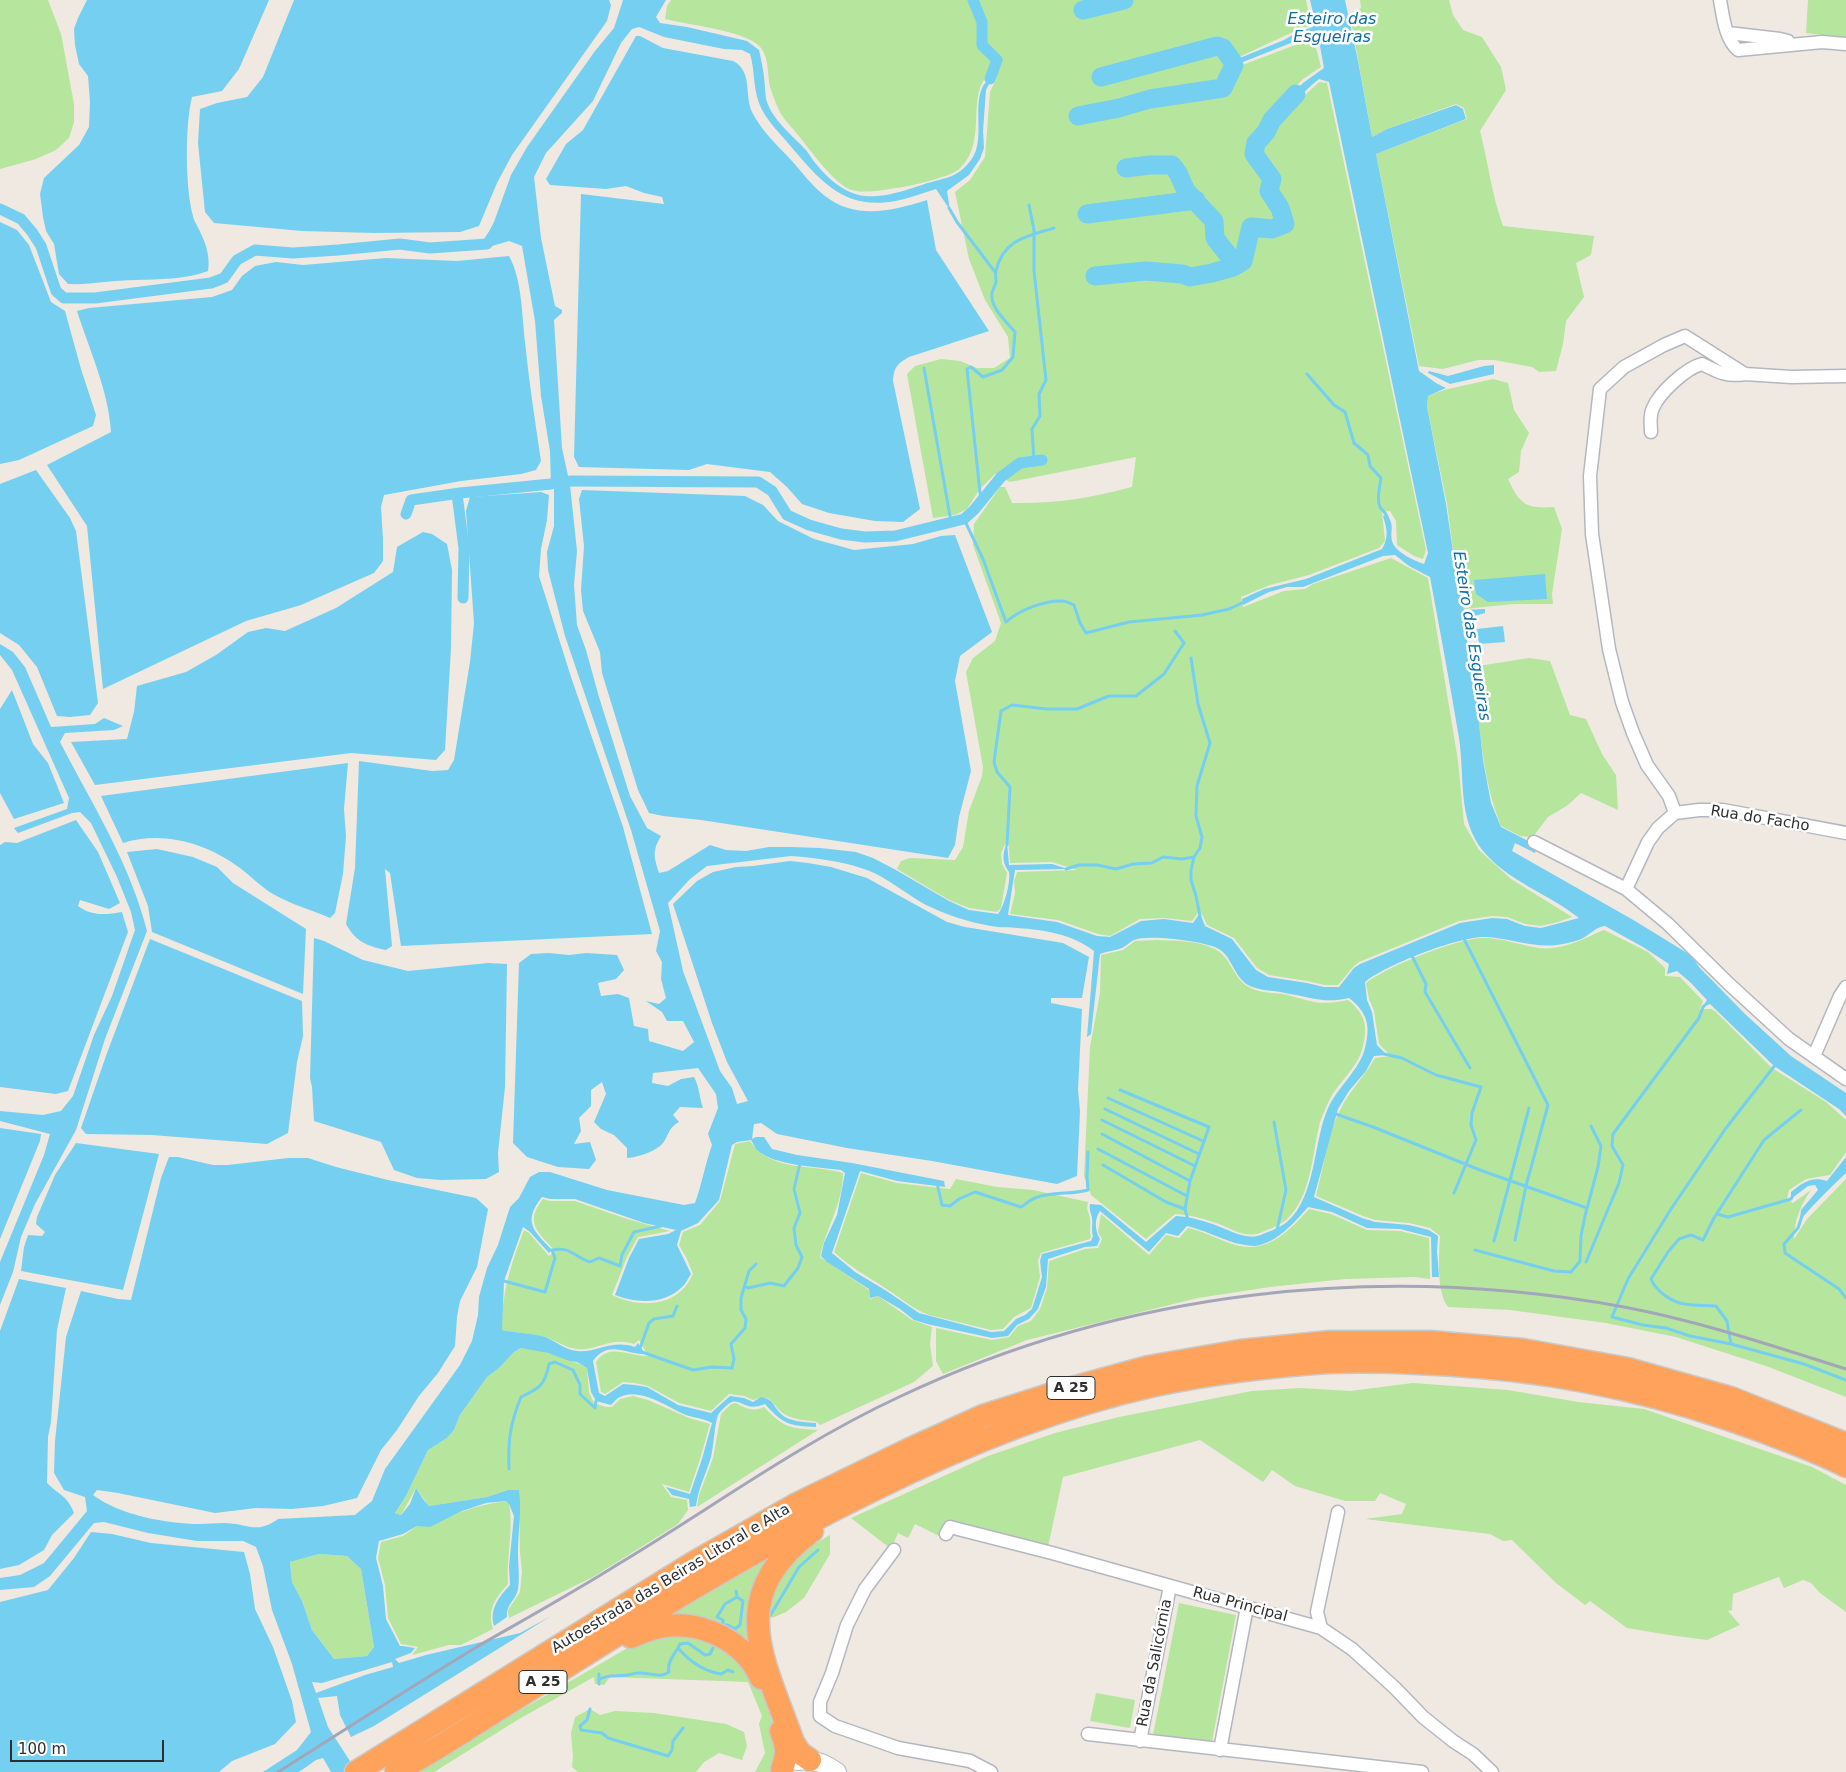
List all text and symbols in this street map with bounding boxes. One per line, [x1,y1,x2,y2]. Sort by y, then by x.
water label: Esteiro das Esgueiras [1288,10,1376,48]
water label: Esteiro das Esgueiras [1448,550,1494,722]
street label: Rua do Facho [1709,802,1811,836]
road number: A 25 [1047,1376,1095,1400]
street label: Autoestrada das Beiras Litoral e Alta [549,1500,793,1658]
street label: Rua Principal [1191,1584,1289,1626]
street label: Rua da Salicórnia [1134,1598,1176,1728]
road number: A 25 [519,1670,567,1694]
scale bar [12,1730,166,1762]
text: 100 m [18,1740,66,1758]

